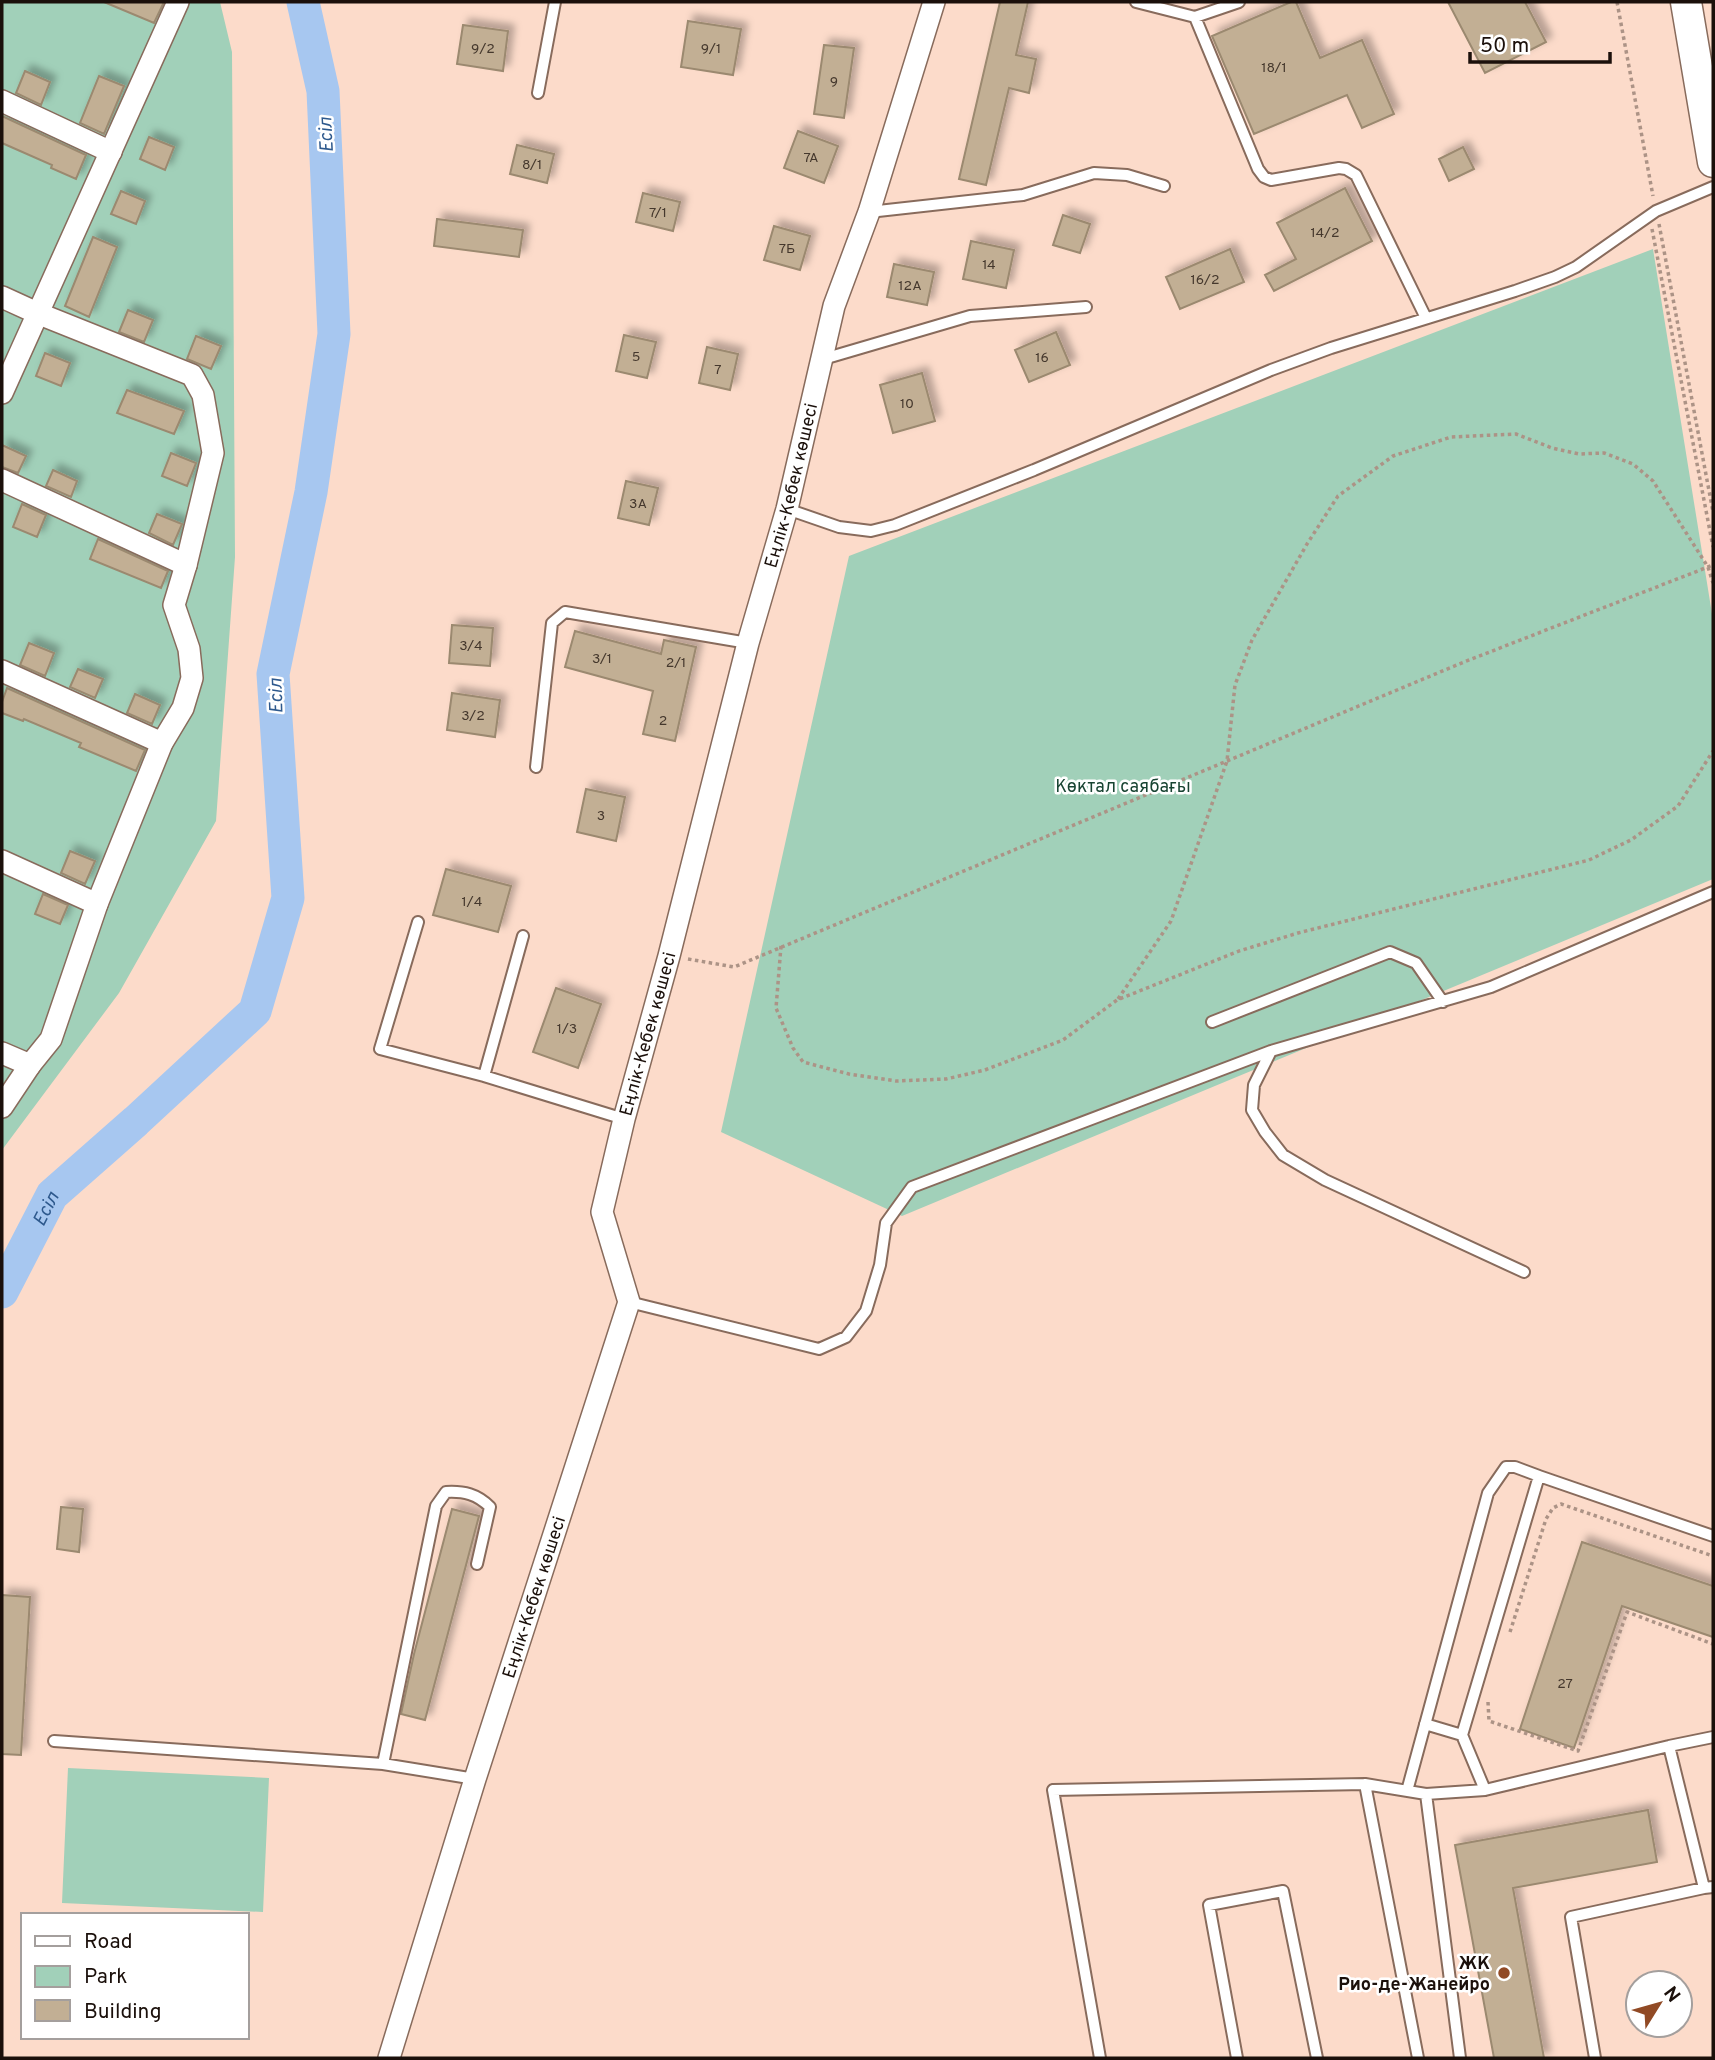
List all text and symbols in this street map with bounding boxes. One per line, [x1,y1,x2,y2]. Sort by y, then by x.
scale bar [1470,21,1610,65]
text: 50 m [1480,33,1529,60]
house number: 9/2 [471,41,495,58]
house number: 9/1 [701,41,721,58]
house number: 18/1 [1261,60,1287,77]
house number: 9 [830,74,838,91]
water label: Есіл [314,116,340,153]
house number: 7А [803,150,819,167]
house number: 8/1 [522,157,542,174]
house number: 7/1 [649,205,667,222]
house number: 14/2 [1310,225,1340,242]
house number: 7Б [779,241,795,258]
house number: 14 [982,257,996,274]
house number: 16/2 [1190,272,1220,289]
house number: 12А [898,278,922,295]
house number: 5 [632,349,640,366]
house number: 16 [1035,350,1049,367]
house number: 7 [714,362,722,379]
house number: 10 [900,396,914,413]
street label: Еңлік-Кебек көшесі [760,401,824,571]
house number: 3А [629,496,647,513]
house number: 3/4 [459,638,483,655]
house number: 3/1 [592,651,612,668]
house number: 2/1 [666,655,686,672]
water label: Есіл [264,677,290,714]
house number: 3/2 [461,708,485,725]
house number: 2 [659,713,667,730]
park label: Көктал саябағы [1055,776,1191,799]
house number: 3 [597,808,605,825]
house number: 1/4 [462,894,482,911]
street label: Еңлік-Кебек көшесі [615,950,683,1119]
house number: 1/3 [557,1021,577,1038]
water label: Есіл [28,1187,66,1231]
street label: Еңлік-Кебек көшесі [498,1514,572,1682]
house number: 27 [1557,1676,1573,1693]
legend [21,1913,248,2039]
text: Road [84,1929,133,1956]
place label: ЖК Рио-де-Жанейро [1338,1953,1490,1997]
text: Park [84,1964,127,1991]
marker: ЖК Рио-де-Жанейро [1496,1965,1512,1981]
north arrow [1624,1969,1694,2039]
text: N [1657,1982,1685,2008]
text: Building [84,1999,162,2026]

